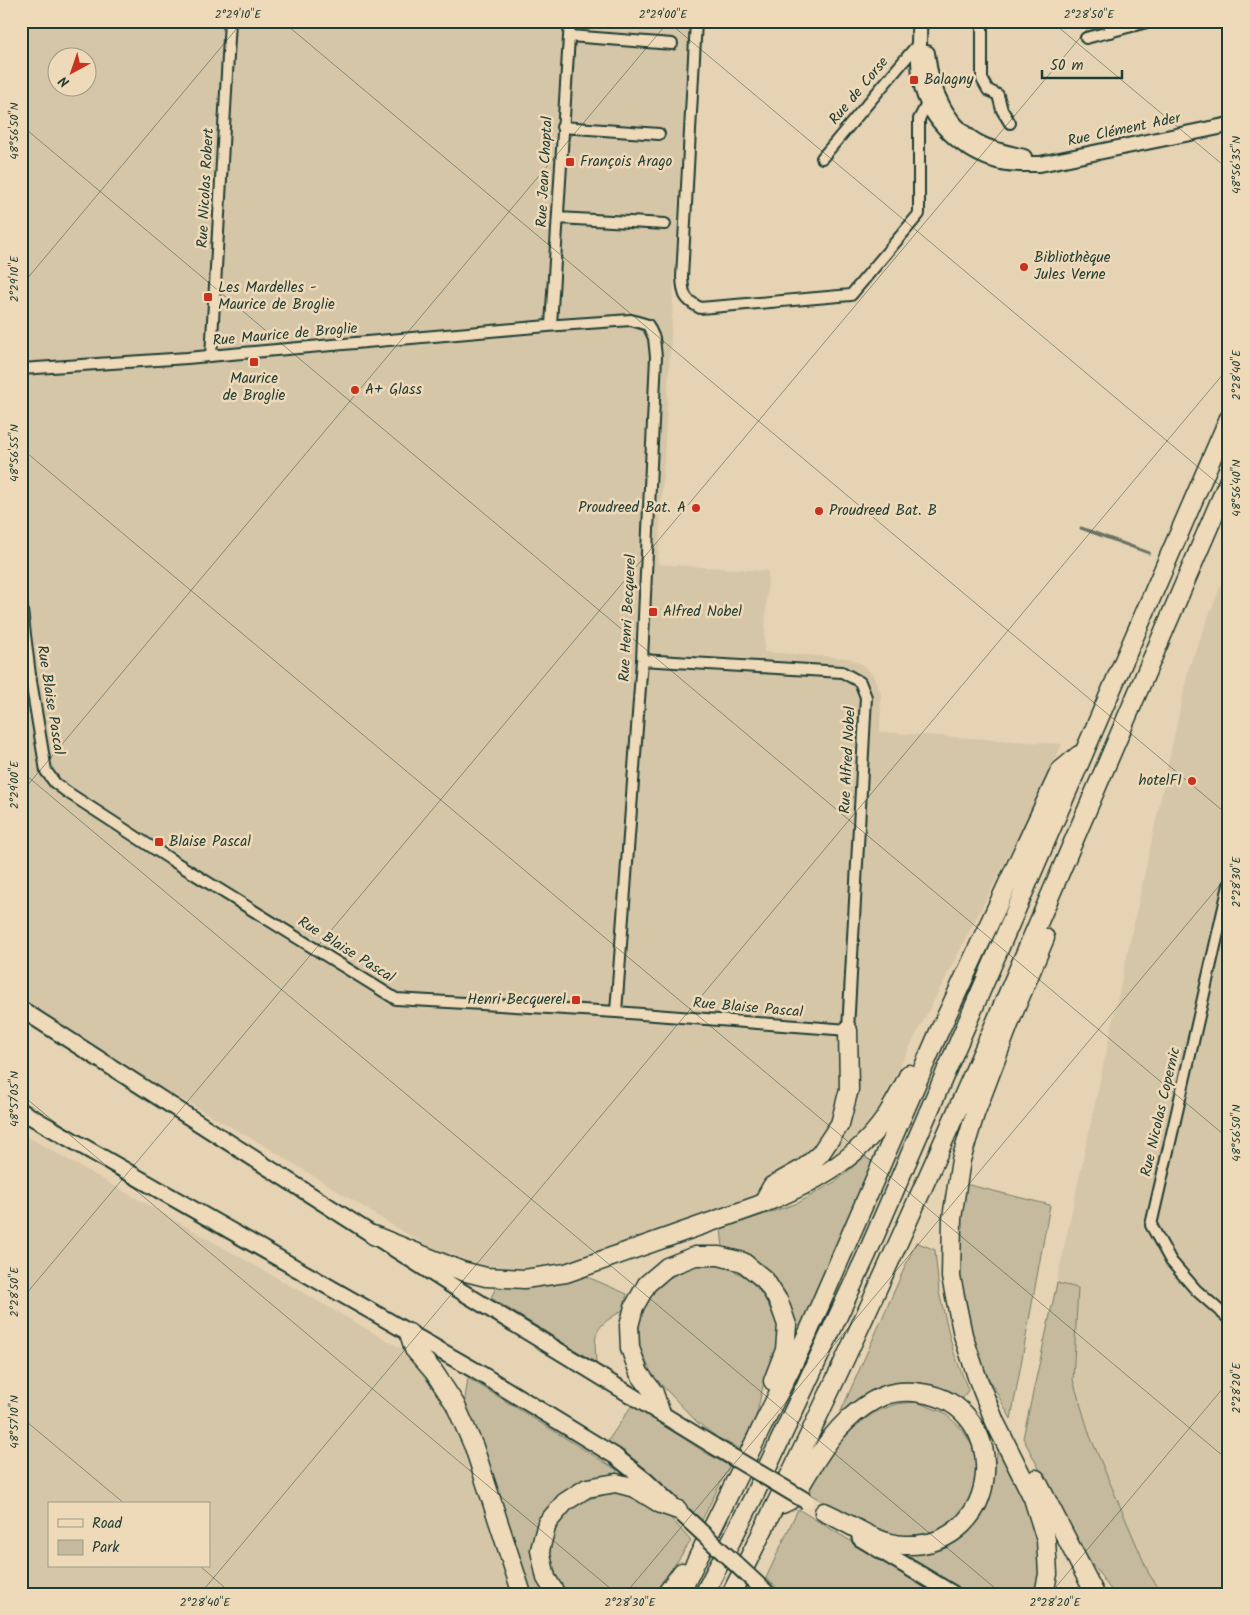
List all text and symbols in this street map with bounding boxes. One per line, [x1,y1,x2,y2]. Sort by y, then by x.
text: 2°29'10"E [215,5,262,24]
text: 2°29'00"E [639,5,688,24]
text: 2°28'50"E [1064,5,1115,24]
north arrow [48,48,98,98]
scale bar [1042,48,1122,80]
street label: Rue de Corse [823,51,895,130]
text: 50 m [1050,54,1084,78]
place label: Balagny [924,68,974,92]
text: N [54,70,75,92]
marker: Balagny [908,74,920,86]
text: 48°56'50"N [5,102,24,160]
street label: Rue Clément Ader [1065,106,1184,154]
street label: Rue Jean Chaptal [530,115,560,228]
street label: Rue Nicolas Robert [191,127,221,249]
text: 48°56'35"N [1227,136,1246,194]
place label: François Arago [580,150,673,174]
marker: François Arago [564,156,576,168]
place label: Bibliothèque Jules Verne [1034,246,1111,287]
text: 2°29'10"E [5,255,24,302]
marker: Bibliothèque Jules Verne [1018,261,1030,273]
place label: Les Mardelles - Maurice de Broglie [218,276,335,317]
marker: Les Mardelles - Maurice de Broglie [202,291,214,303]
street label: Rue Maurice de Broglie [211,317,359,353]
text: 2°28'40"E [1227,349,1246,400]
marker: Maurice de Broglie [248,356,260,368]
place label: Maurice de Broglie [223,367,286,408]
place label: A+ Glass [365,378,422,402]
marker: A+ Glass [349,384,361,396]
text: 48°56'55"N [5,424,24,482]
text: 48°56'40"N [1227,459,1246,517]
place label: Proudreed Bat. A [578,496,686,520]
place label: Proudreed Bat. B [829,499,937,523]
marker: Proudreed Bat. A [690,502,702,514]
marker: Proudreed Bat. B [813,505,825,517]
street label: Rue Henri Becquerel [613,553,643,682]
place label: Alfred Nobel [663,600,742,624]
marker: Alfred Nobel [647,606,659,618]
street label: Rue Blaise Pascal [29,643,71,757]
street label: Rue Alfred Nobel [833,705,863,814]
text: 2°29'00"E [5,760,24,809]
place label: hotelF1 [1138,769,1182,793]
marker: hotelF1 [1186,775,1198,787]
place label: Blaise Pascal [169,830,251,854]
marker: Blaise Pascal [153,836,165,848]
text: 2°28'30"E [1227,856,1246,907]
street label: Rue Blaise Pascal [293,910,400,990]
place label: Henri Becquerel [467,988,566,1012]
street label: Rue Blaise Pascal [692,991,805,1025]
marker: Henri Becquerel [570,994,582,1006]
street label: Rue Nicolas Copernic [1134,1045,1188,1179]
text: 48°57'05"N [5,1071,24,1127]
text: 48°56'50"N [1227,1104,1246,1162]
text: 2°28'50"E [5,1266,24,1317]
text: 2°28'20"E [1227,1362,1246,1413]
text: 48°57'10"N [5,1395,24,1449]
legend [48,1502,210,1568]
text: Road [92,1512,123,1536]
text: Park [92,1536,120,1560]
text: 2°28'40"E [180,1593,231,1612]
text: 2°28'30"E [605,1593,656,1612]
text: 2°28'20"E [1030,1593,1081,1612]

